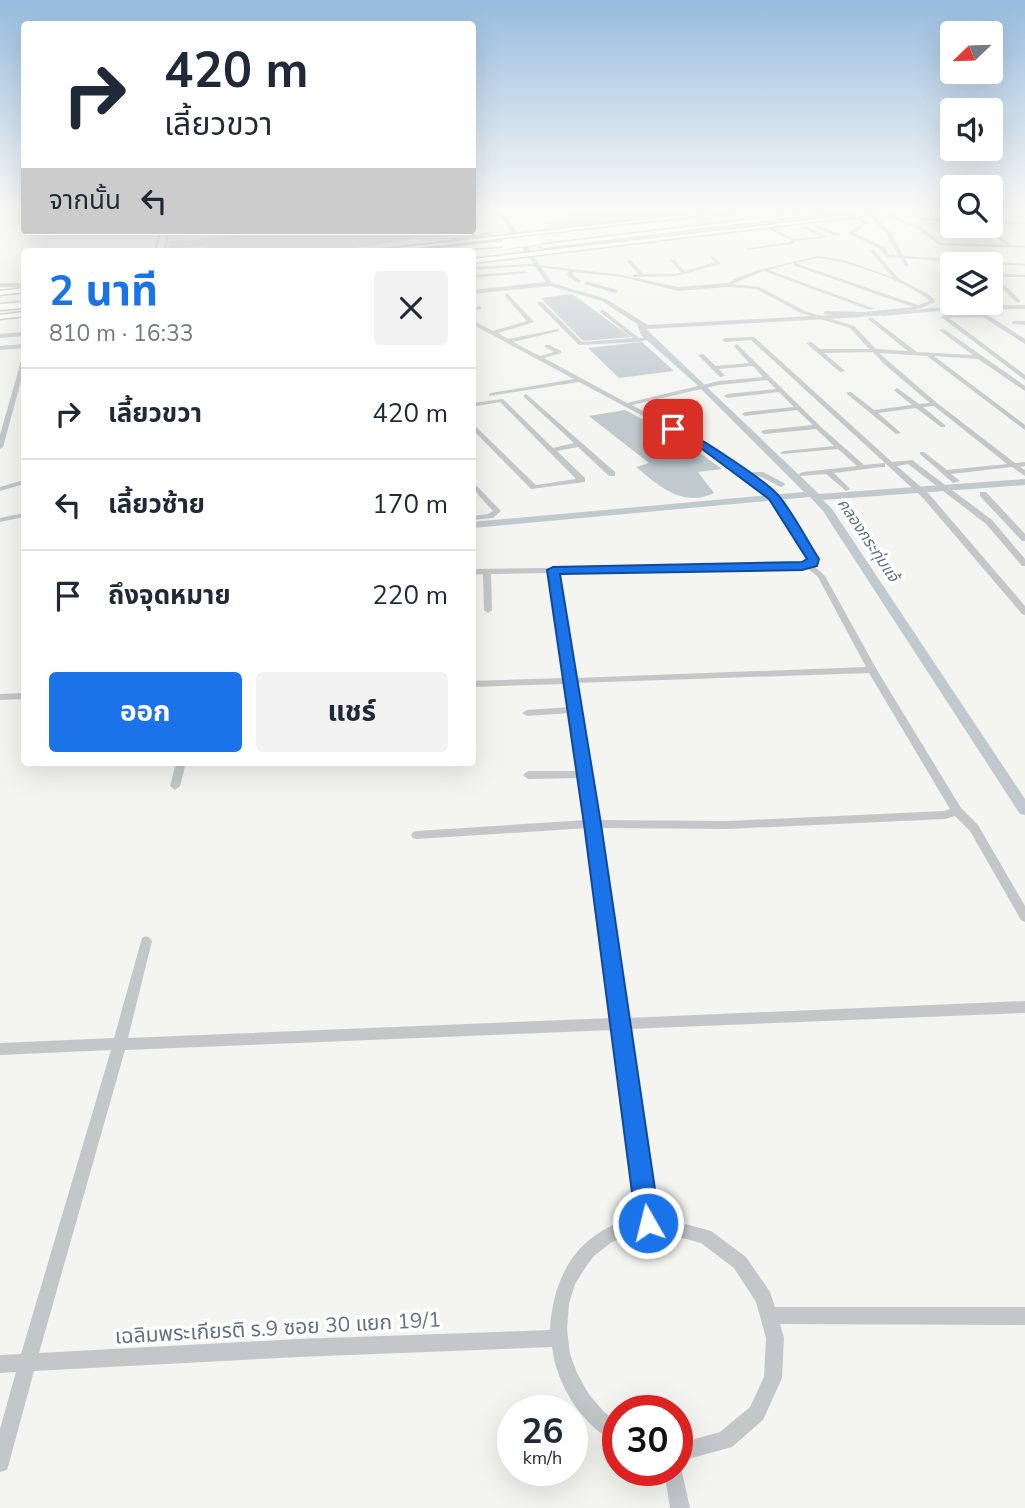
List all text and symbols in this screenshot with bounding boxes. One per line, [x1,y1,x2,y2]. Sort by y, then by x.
north arrow [940,21,1003,84]
map controls [940,21,1003,315]
text: 420 m [164,37,308,104]
icon: right [49,49,140,140]
button: sound [940,98,1003,161]
text: เลี้ยวขวา [164,103,272,146]
button: search [940,175,1003,238]
icon: left [135,182,173,220]
text: จากนั้น [49,183,121,218]
button: layers [940,252,1003,315]
text: 2 นาที [49,263,158,320]
button: close [374,271,448,345]
text: 810 m · 16:33 [49,318,194,349]
icon: right [49,395,87,433]
text: เลี้ยวขวา [108,396,202,431]
text: 420 m [372,396,448,431]
pin [643,399,703,459]
icon: arrive [654,410,692,448]
icon: left [49,486,87,524]
text: เลี้ยวซ้าย [108,487,205,522]
text: 170 m [372,487,448,522]
water label: คลองกระทุ่มแจ้ [832,494,905,588]
icon: arrive [49,577,87,615]
text: ถึงจุดหมาย [108,578,231,613]
text: 220 m [372,578,448,613]
button: ออก [49,672,242,752]
button: แชร์ [256,672,448,752]
position arrow [611,1186,685,1260]
street label: เฉลิมพระเกียรติ ร.9 ซอย 30 แยก 19/1 [114,1305,442,1351]
speed limit sign: 30 [602,1395,693,1486]
text: 26 [521,1408,564,1455]
text: km/h [523,1446,562,1470]

